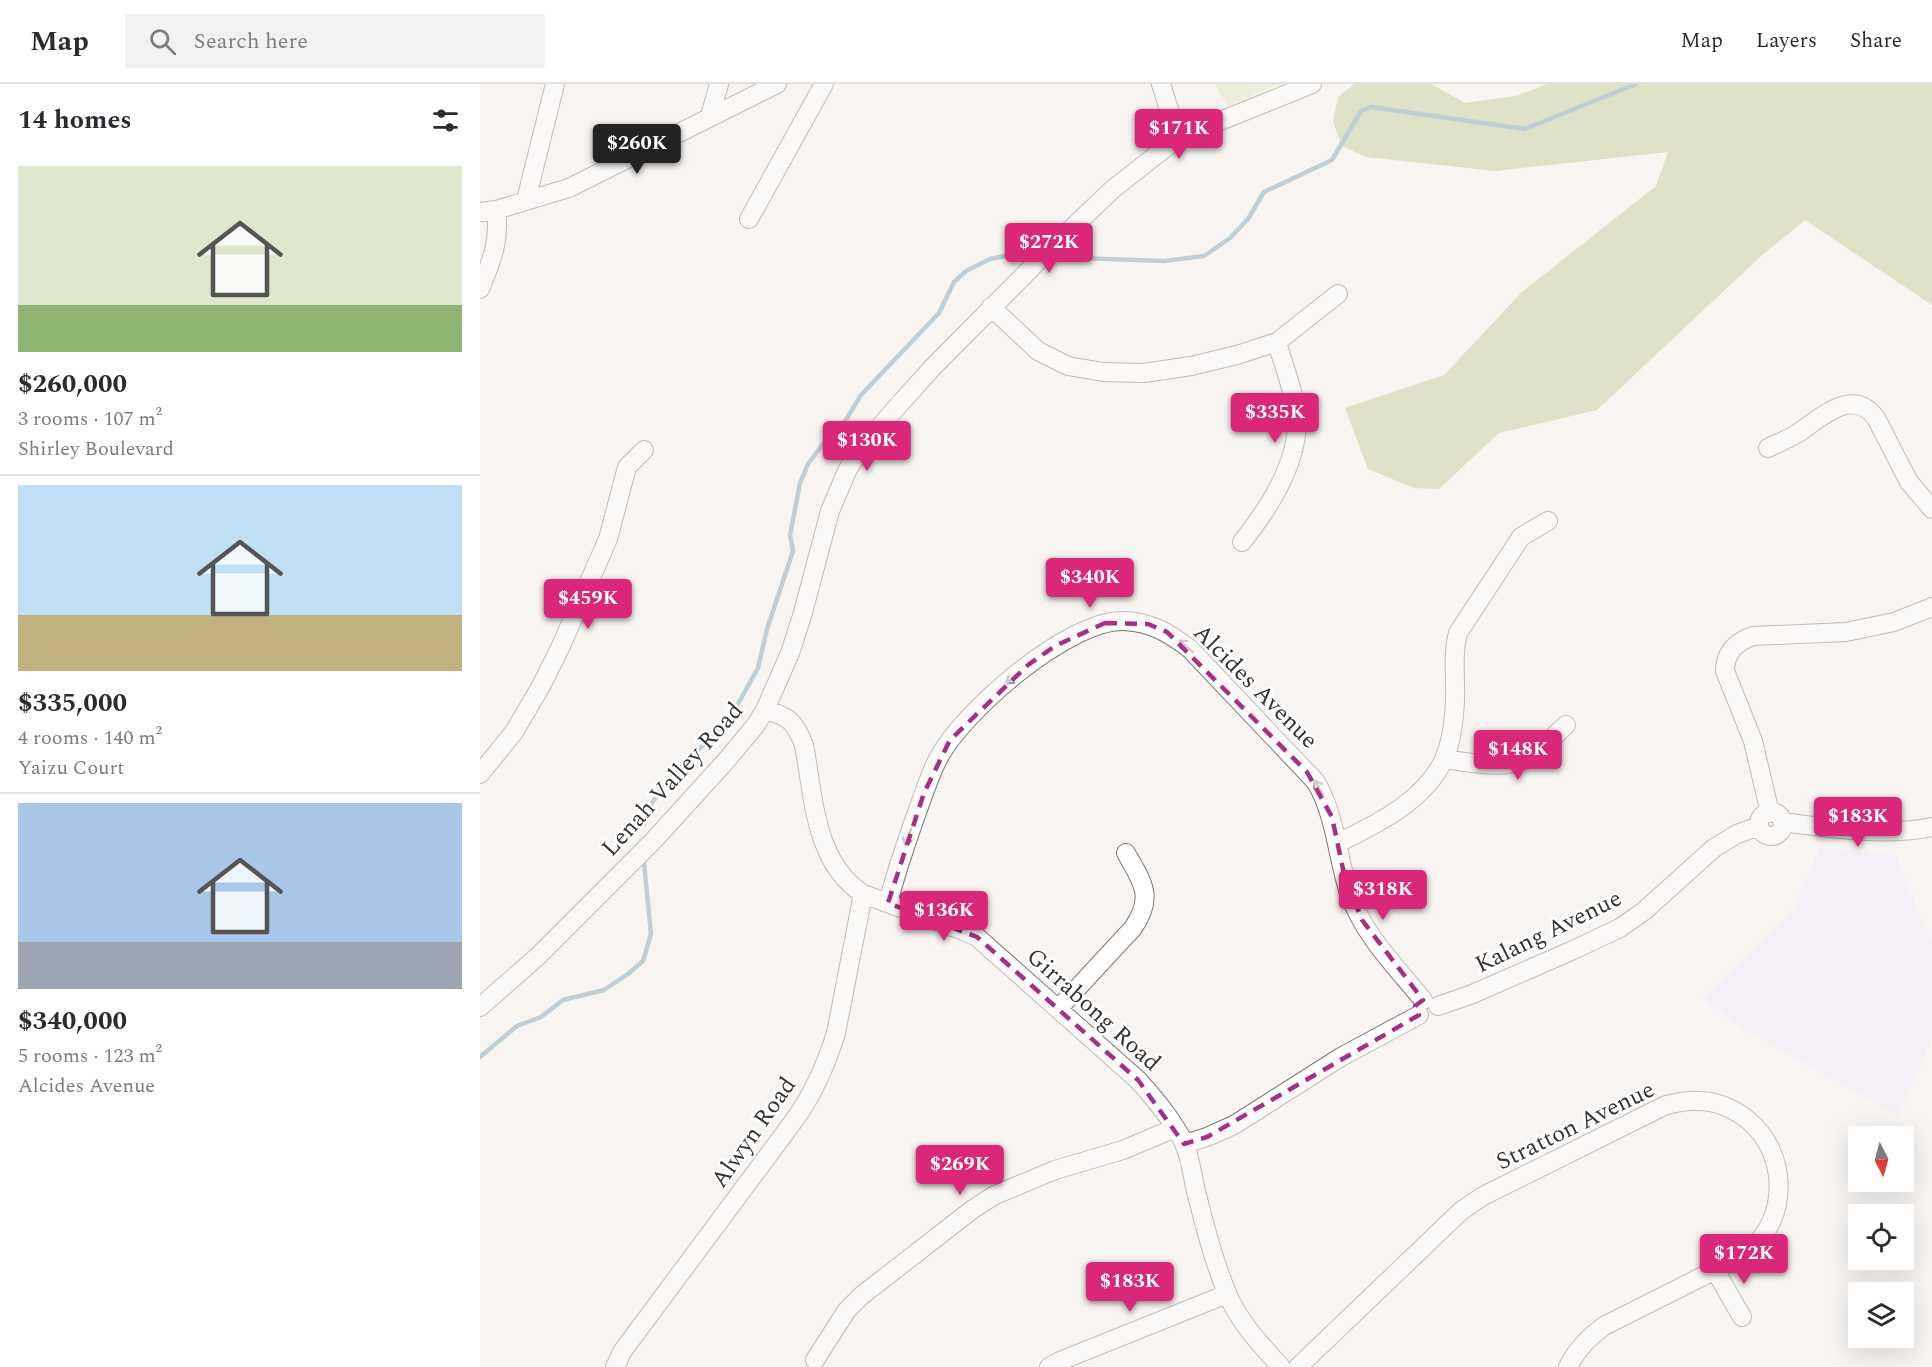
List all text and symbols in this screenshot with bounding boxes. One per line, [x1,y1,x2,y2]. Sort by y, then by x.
search box [125,14,545,68]
text: Map [30,20,89,63]
icon: search [146,25,179,58]
text: Search here [194,25,308,58]
text: Map [1681,25,1723,57]
text: Layers [1756,25,1817,57]
text: Share [1850,25,1902,57]
text: 14 homes [18,100,132,140]
icon: filters [429,104,462,137]
pin: $171K [1137,109,1221,160]
text: $171K [1149,113,1209,143]
pin: $260K [595,124,679,175]
text: $260K [607,128,667,158]
icon: home [186,205,294,313]
pin: $272K [1007,223,1091,274]
text: $272K [1019,227,1079,257]
text: $260,000 [18,364,127,404]
pin: $335K [1233,393,1317,444]
text: $335K [1245,397,1305,427]
text: 3 rooms · 107 m² [18,404,162,434]
pin: $130K [825,421,909,472]
text: $130K [837,425,897,455]
text: Shirley Boulevard [18,434,174,464]
icon: home [186,524,294,632]
pin: $340K [1048,558,1132,609]
text: $340K [1060,562,1120,592]
pin: $459K [546,579,630,630]
text: $459K [558,583,618,613]
street label: Alcides Avenue [1184,616,1326,758]
one-way arrow [1178,640,1194,653]
one-way arrow [1005,671,1021,684]
text: $335,000 [18,683,127,723]
street label: Lenah Valley Road [593,694,752,865]
text: 4 rooms · 140 m² [18,723,162,753]
pin: $148K [1476,730,1560,781]
text: $148K [1488,734,1548,764]
text: Yaizu Court [18,753,124,783]
one-way arrow [1312,780,1325,797]
pin: $183K [1816,797,1900,848]
text: $183K [1828,801,1888,831]
one-way arrow [901,827,912,845]
icon: home [186,842,294,950]
pin: $318K [1341,870,1425,921]
text: $318K [1353,874,1413,904]
street label: Kalang Avenue [1469,881,1628,983]
pin: $136K [902,891,986,942]
text: $136K [914,895,974,925]
street label: Girrabong Road [1018,939,1169,1080]
text: $340,000 [18,1001,127,1041]
text: 5 rooms · 123 m² [18,1041,162,1071]
street label: Alwyn Road [702,1070,805,1196]
text: Alcides Avenue [18,1071,155,1101]
street label: Stratton Avenue [1490,1072,1661,1180]
north arrow [1848,1126,1914,1192]
map controls [1848,1126,1914,1348]
pin: $269K [918,1145,1002,1196]
text: $269K [930,1149,990,1179]
button: locate [1848,1204,1914,1270]
pin: $172K [1702,1234,1786,1285]
text: $172K [1714,1238,1774,1268]
pin: $183K [1088,1262,1172,1313]
text: $183K [1100,1266,1160,1296]
button: layers [1848,1282,1914,1348]

